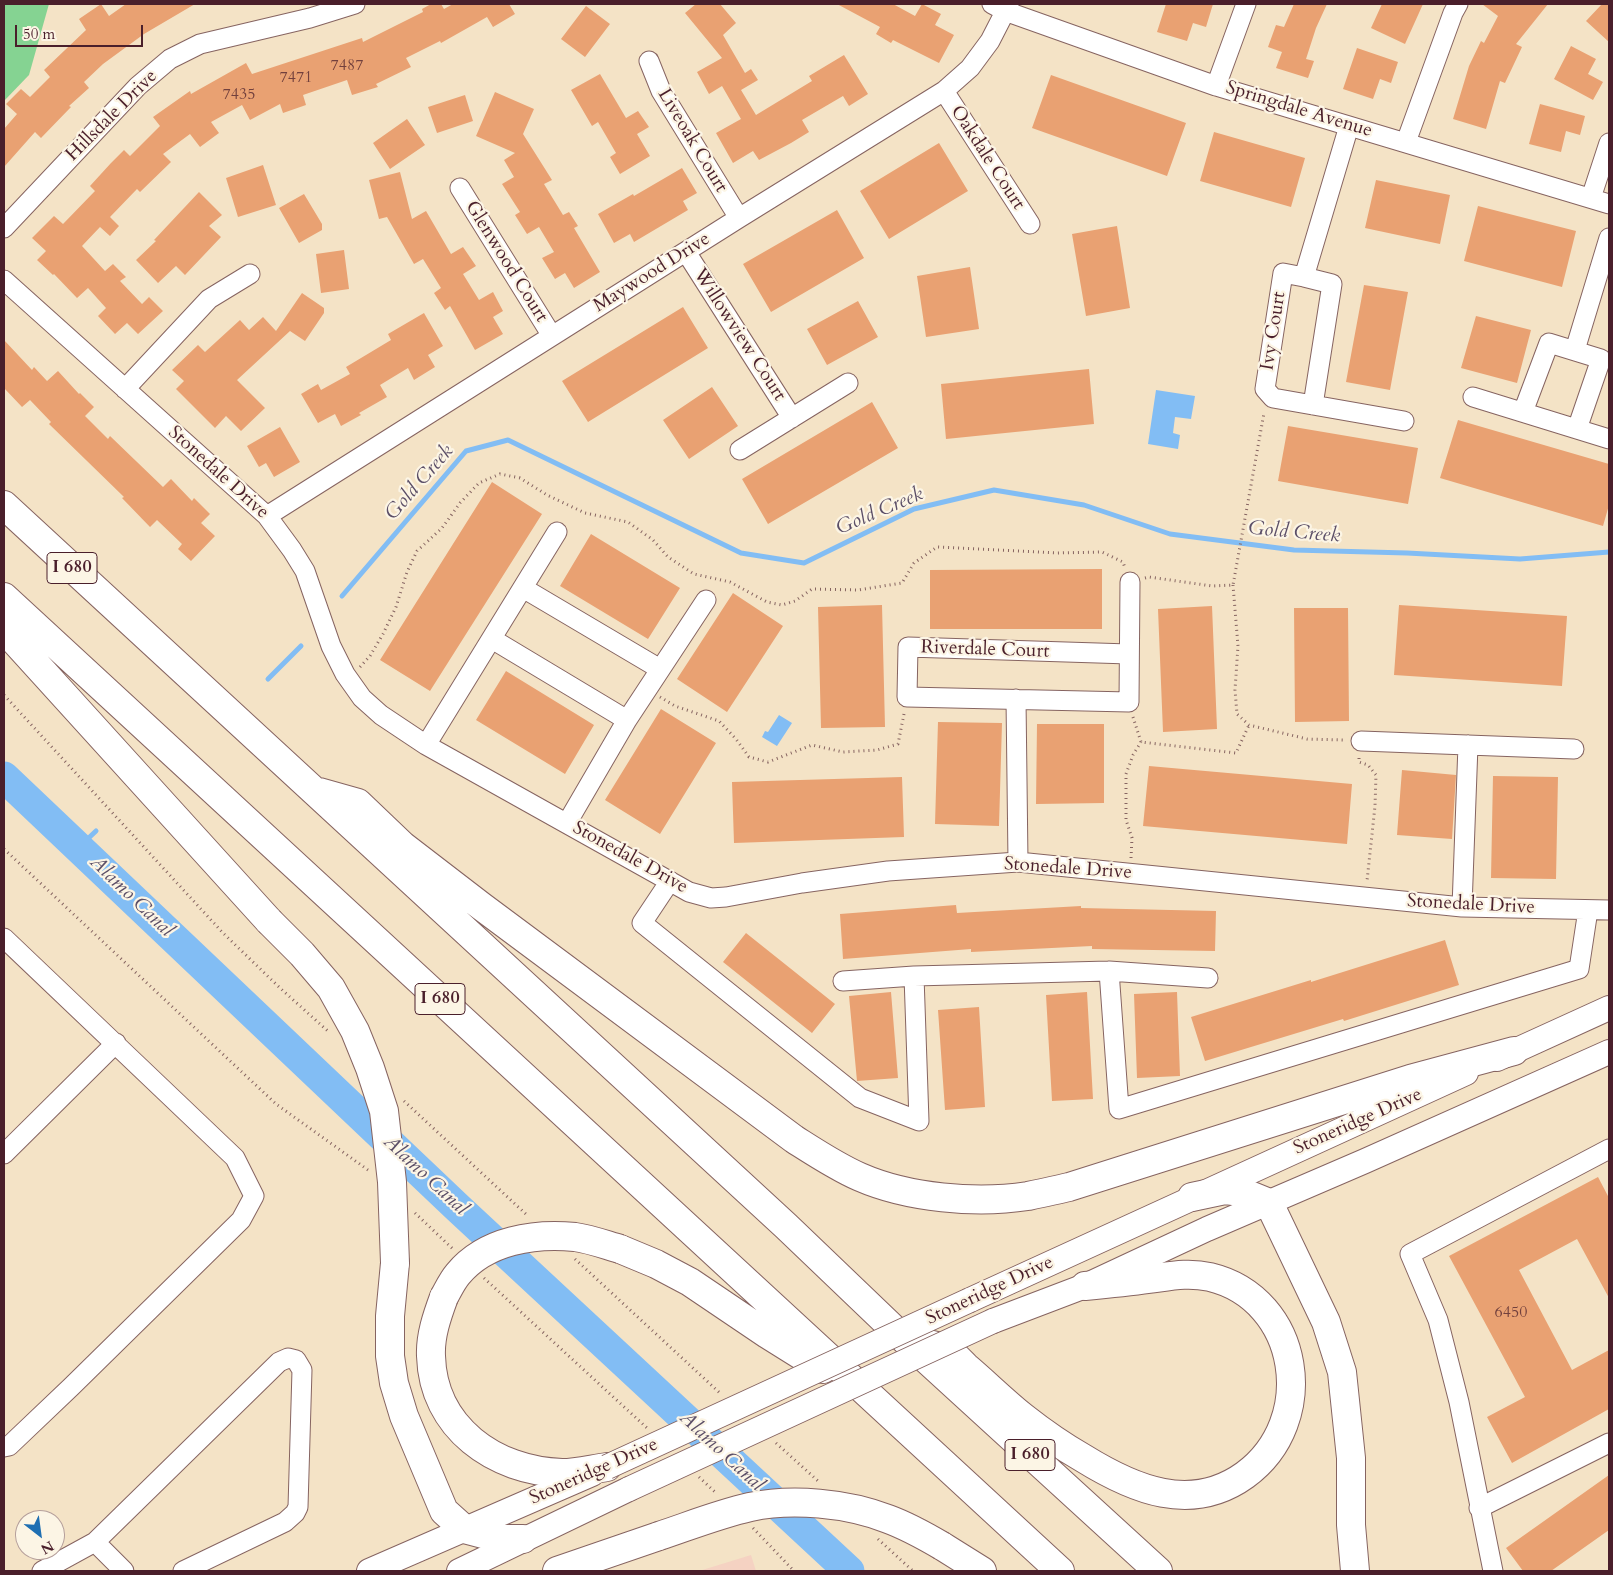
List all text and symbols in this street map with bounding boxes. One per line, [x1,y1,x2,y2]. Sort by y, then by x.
scale bar [18,15,145,47]
text: 50 m [23,24,55,44]
house number: 7487 [331,56,363,76]
street label: Hillsdale Drive [61,65,163,167]
house number: 7471 [280,68,312,88]
street label: Springdale Avenue [1223,77,1375,143]
house number: 7435 [223,85,255,105]
street label: Liveoak Court [652,85,732,197]
street label: Oakdale Court [945,102,1029,214]
street label: Glenwood Court [460,197,552,327]
street label: Maywood Drive [590,228,714,318]
street label: Willowview Court [688,264,790,406]
street label: Ivy Court [1257,290,1291,372]
street label: Stonedale Drive [163,422,273,524]
water label: Gold Creek [381,440,459,526]
water label: Gold Creek [833,483,927,541]
water label: Gold Creek [1247,517,1341,549]
road number: I 680 [47,552,97,584]
street label: Riverdale Court [920,636,1050,664]
street label: Stonedale Drive [568,817,692,899]
water label: Alamo Canal [84,851,178,943]
street label: Stonedale Drive [1003,853,1133,885]
street label: Stonedale Drive [1406,890,1536,920]
road number: I 680 [415,984,465,1014]
street label: Stoneridge Drive [1290,1084,1426,1160]
water label: Alamo Canal [378,1131,472,1221]
street label: Stoneridge Drive [923,1252,1057,1330]
house number: 6450 [1495,1303,1527,1323]
water label: Alamo Canal [674,1407,768,1497]
street label: Stoneridge Drive [526,1434,662,1510]
road number: I 680 [1005,1440,1055,1470]
north arrow [15,1510,65,1560]
text: N [37,1536,57,1559]

